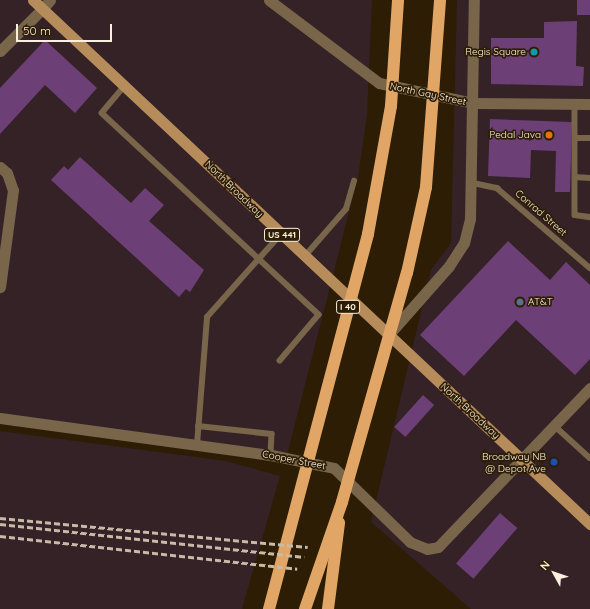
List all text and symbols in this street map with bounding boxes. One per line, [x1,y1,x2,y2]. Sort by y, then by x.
scale bar [18,16,114,42]
text: 50 m [23,23,51,38]
place label: Regis Square [465,46,526,58]
marker: Regis Square [529,47,539,57]
street label: North Gay Street [389,80,467,108]
place label: Pedal Java [489,129,541,141]
marker: Pedal Java [544,130,554,140]
street label: North Broadway [202,158,266,220]
street label: Conrad Street [513,187,569,239]
road number: US 441 [264,228,300,242]
place label: AT&T [528,296,553,308]
marker: AT&T [515,297,525,307]
road number: I 40 [336,300,360,314]
street label: North Broadway [438,381,502,441]
street label: Cooper Street [261,448,327,472]
place label: Broadway NB @ Depot Ave [482,450,546,474]
marker: Broadway NB @ Depot Ave [549,457,559,467]
north arrow [534,553,574,593]
text: N [537,558,553,573]

